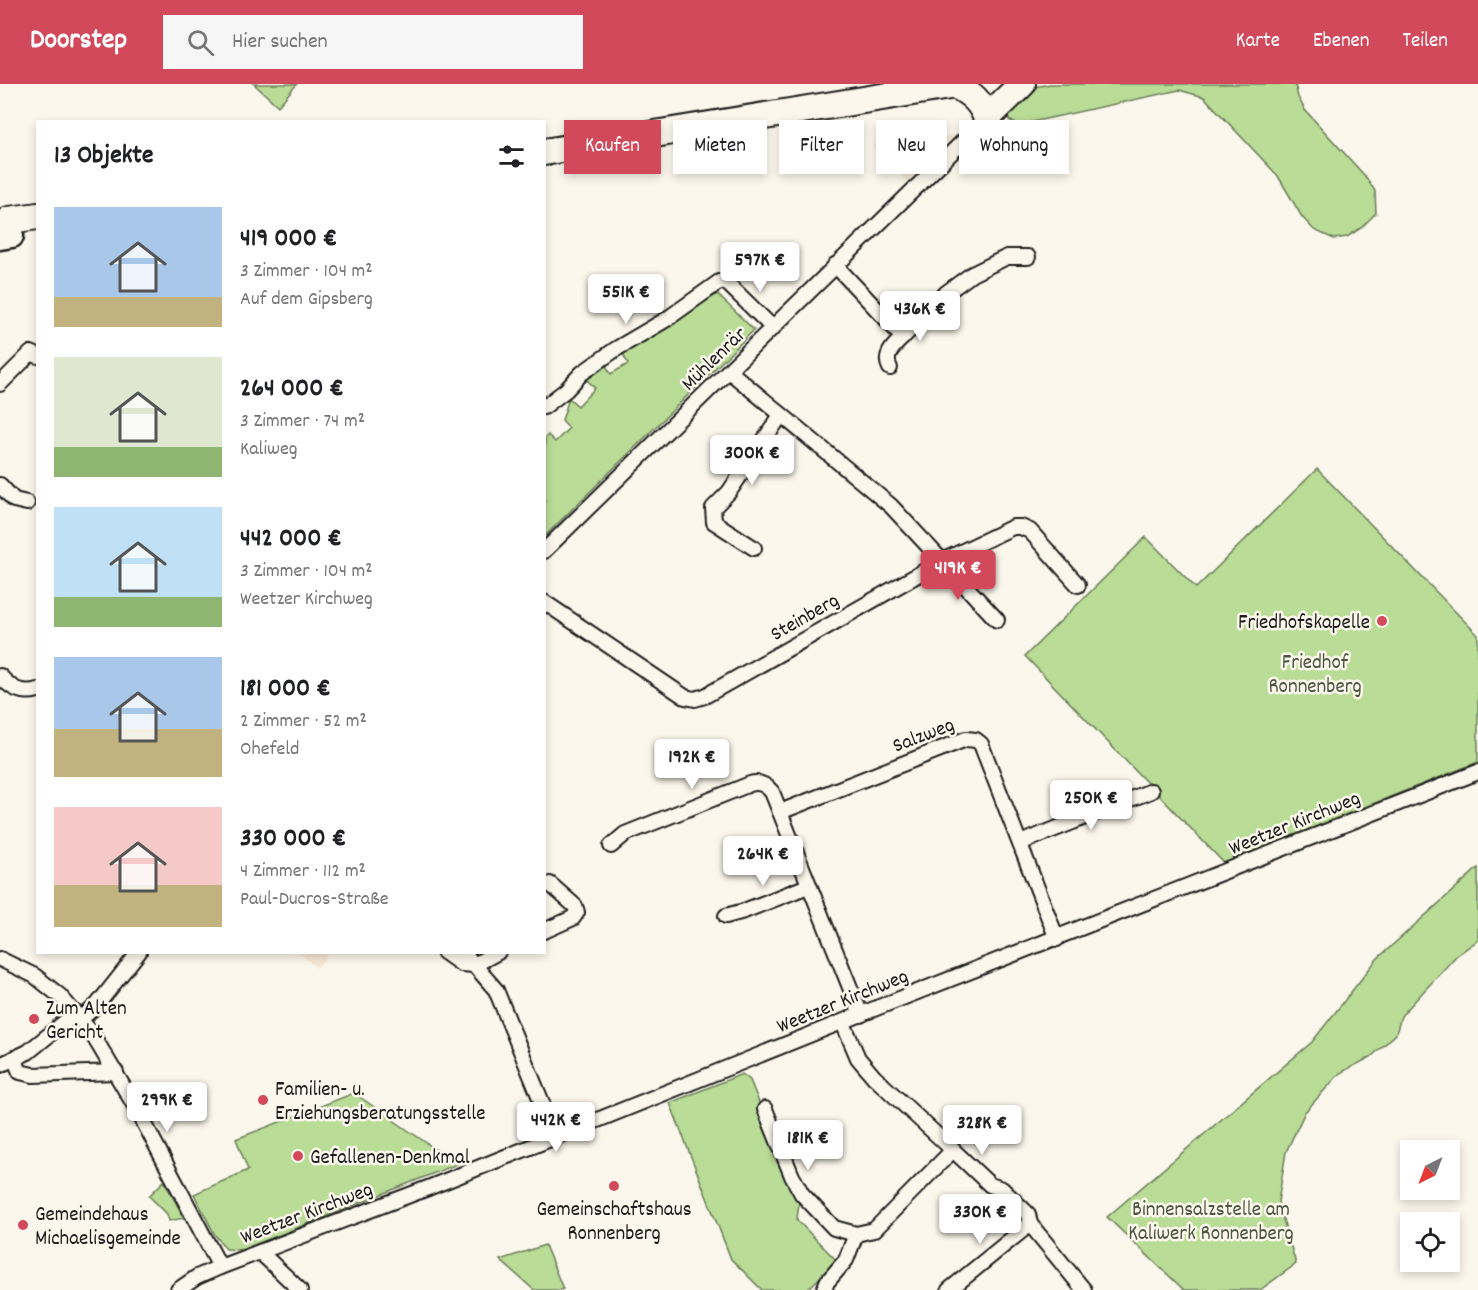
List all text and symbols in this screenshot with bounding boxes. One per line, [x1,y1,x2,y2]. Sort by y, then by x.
search box [163,15,583,69]
text: Doorstep [30,22,127,62]
icon: search [184,26,217,59]
text: Hier suchen [232,27,328,58]
text: Karte [1236,27,1280,57]
text: Ebenen [1313,27,1370,57]
text: Teilen [1403,27,1448,57]
chip: Kaufen [564,120,661,174]
chip: Mieten [673,120,767,174]
chip: Filter [779,120,864,174]
chip: Neu [876,120,947,174]
chip: Wohnung [959,120,1069,174]
text: 13 Objekte [54,138,153,175]
icon: filters [495,140,528,173]
text: 419 000 € [240,221,337,258]
icon: home [102,231,174,303]
pin: 597K € [711,242,809,293]
text: 597K € [734,247,786,275]
text: 3 Zimmer · 104 m² [240,258,373,286]
pin: 551K € [577,274,675,325]
text: 551K € [602,279,650,307]
text: Auf dem Gipsberg [240,286,373,314]
pin: 436K € [871,291,969,342]
text: 436K € [894,296,946,324]
street label: Mühlenrär [676,321,755,399]
text: 264 000 € [240,371,344,408]
icon: home [102,381,174,453]
text: 3 Zimmer · 74 m² [240,408,365,436]
pin: 300K € [703,435,801,486]
text: Kaliweg [240,436,297,464]
text: 300K € [724,440,780,468]
text: 442 000 € [240,521,342,558]
icon: home [102,531,174,603]
pin: 419K € [909,550,1007,601]
text: 419K € [935,555,981,583]
text: 3 Zimmer · 104 m² [240,558,373,586]
text: Weetzer Kirchweg [240,586,373,614]
street label: Steinberg [765,587,846,650]
place label: Friedhofskapelle [1238,609,1370,639]
marker: Friedhofskapelle [1375,614,1389,628]
park label: Friedhof Ronnenberg [1268,649,1362,703]
text: 181 000 € [240,671,331,708]
icon: home [102,681,174,753]
text: 2 Zimmer · 52 m² [240,708,367,736]
street label: Salzweg [889,711,959,762]
text: Ohefeld [240,736,299,764]
pin: 192K € [643,739,741,790]
text: 192K € [668,744,716,772]
pin: 250K € [1042,780,1140,831]
text: 250K € [1064,785,1118,813]
street label: Weetzer Kirchweg [1225,785,1365,865]
text: 330 000 € [240,821,346,858]
icon: home [102,831,174,903]
pin: 264K € [714,836,812,887]
text: 264K € [737,841,789,869]
text: 4 Zimmer · 112 m² [240,858,366,886]
text: Paul-Ducros-Straße [240,886,389,914]
street label: Weetzer Kirchweg [773,963,913,1043]
place label: Zum Alten Gericht [46,995,127,1049]
marker: Zum Alten Gericht [27,1012,41,1026]
place label: Familien- u. Erziehungsberatungsstelle [275,1076,485,1130]
pin: 299K € [118,1082,216,1133]
text: 299K € [141,1087,193,1115]
marker: Familien- u. Erziehungsberatungsstelle [256,1093,270,1107]
pin: 442K € [507,1102,605,1153]
pin: 328K € [933,1105,1031,1156]
text: 442K € [531,1107,581,1135]
text: 328K € [957,1110,1007,1138]
pin: 181K € [759,1120,857,1171]
text: 181K € [787,1125,829,1153]
north arrow [1400,1140,1460,1200]
map controls [1400,1140,1460,1272]
place label: Gefallenen-Denkmal [310,1144,470,1174]
marker: Gefallenen-Denkmal [291,1149,305,1163]
street label: Weetzer Kirchweg [237,1176,378,1254]
marker: Gemeinschaftshaus Ronnenberg [607,1179,621,1193]
pin: 330K € [931,1194,1029,1245]
place label: Gemeinschaftshaus Ronnenberg [536,1196,692,1250]
park label: Binnensalzstelle am Kaliwerk Ronnenberg [1128,1196,1294,1250]
text: 330K € [953,1199,1007,1227]
place label: Gemeindehaus Michaelisgemeinde [35,1201,181,1255]
button: locate [1400,1212,1460,1272]
marker: Gemeindehaus Michaelisgemeinde [16,1218,30,1232]

